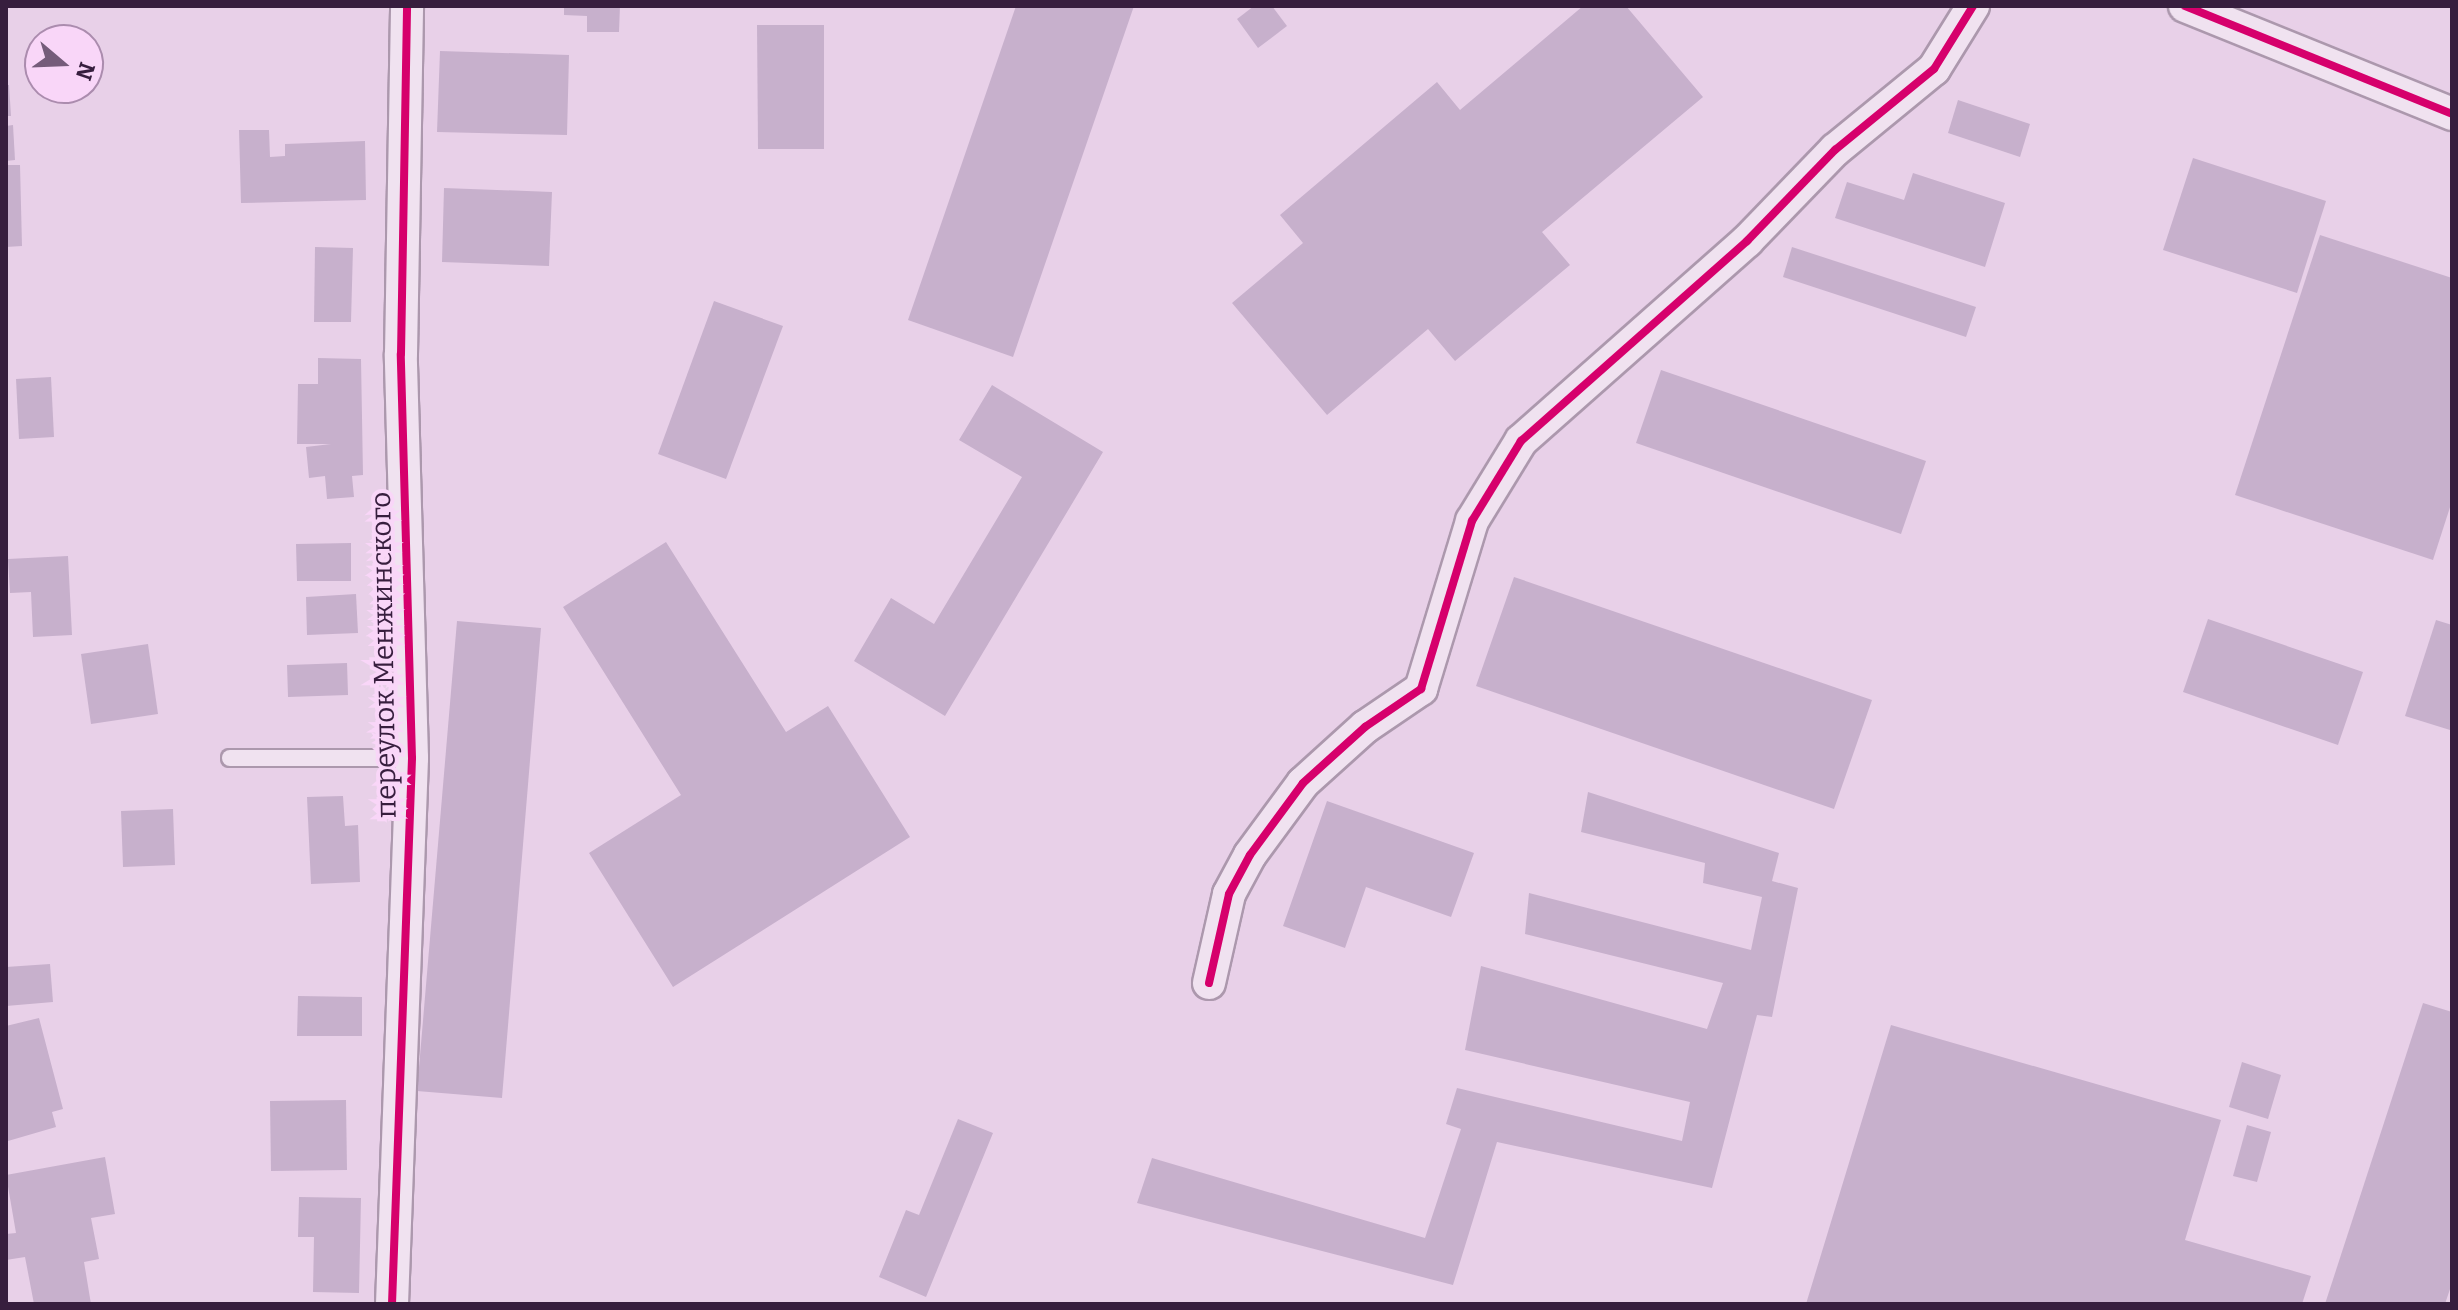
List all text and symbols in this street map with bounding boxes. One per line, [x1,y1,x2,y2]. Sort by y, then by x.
north arrow [24,24,104,104]
text: N [70,59,101,84]
street label: переулок Менжинского [364,491,404,819]

